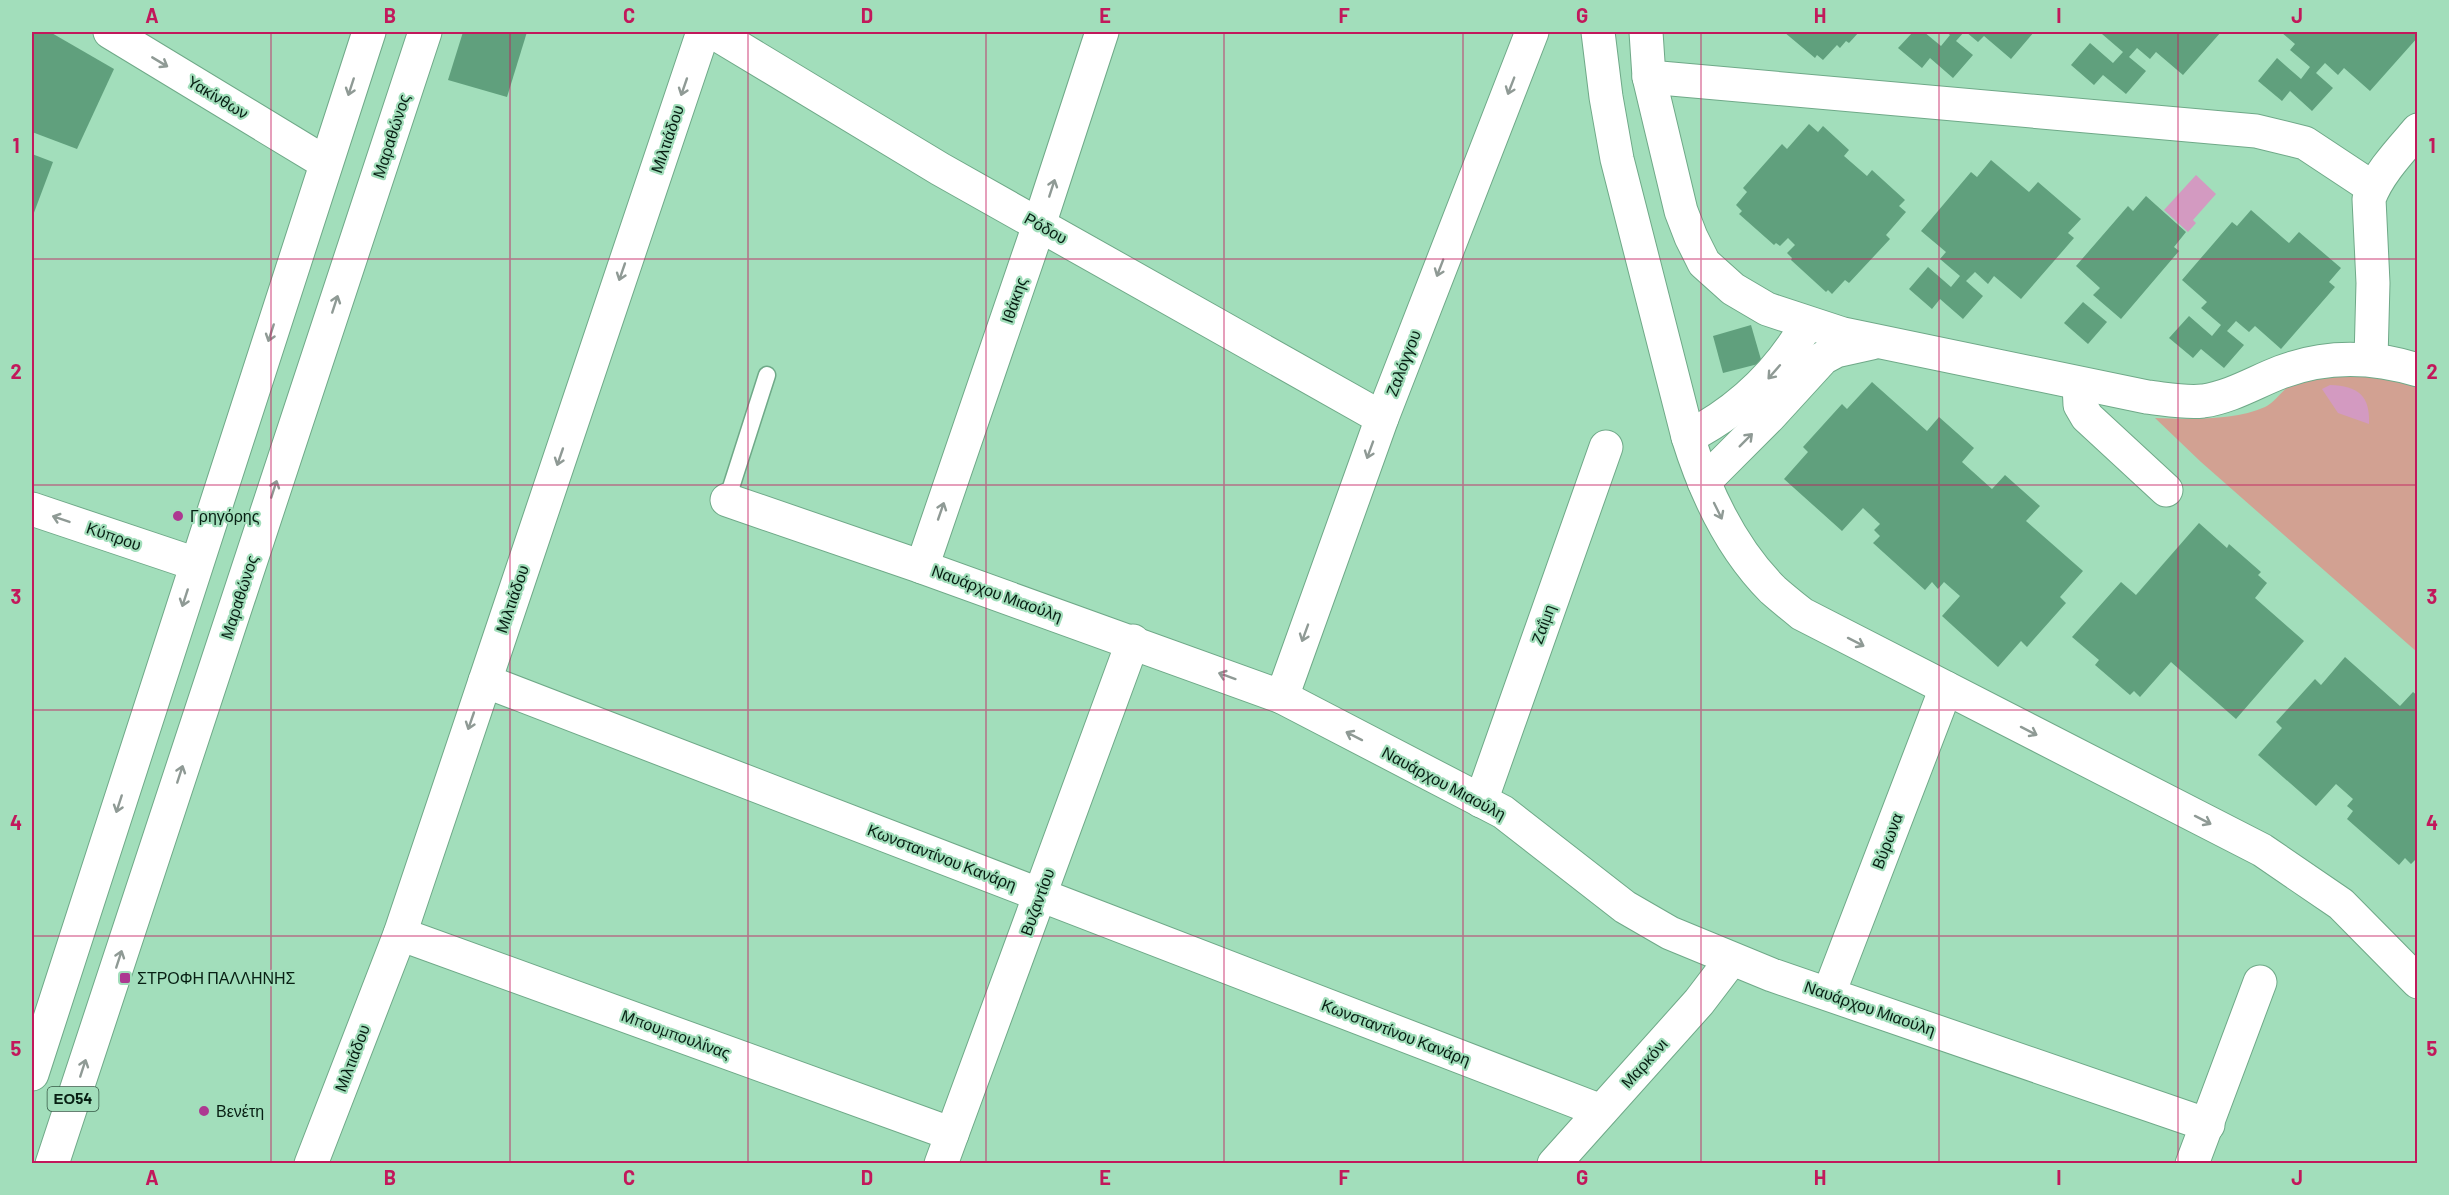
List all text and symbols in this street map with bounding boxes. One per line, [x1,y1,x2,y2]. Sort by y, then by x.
text: A [145,3,159,27]
text: B [384,3,396,27]
text: C [623,3,635,27]
text: D [861,3,873,27]
text: E [1099,3,1111,27]
text: F [1338,3,1350,27]
text: G [1576,3,1588,27]
text: H [1814,3,1826,27]
text: I [2056,3,2062,27]
text: J [2291,3,2303,27]
one-way arrow [151,56,168,68]
street label: Υακίνθων [184,71,252,122]
one-way arrow [1505,76,1516,95]
one-way arrow [344,77,355,96]
one-way arrow [678,77,689,96]
street label: Μαραθώνος [368,91,413,180]
street label: Μιλτιάδου [646,102,687,175]
text: 1 [12,133,20,157]
text: 1 [2428,133,2436,157]
one-way arrow [1047,179,1058,198]
street label: Ρόδου [1021,208,1071,247]
one-way arrow [1434,258,1445,277]
one-way arrow [616,262,627,281]
street label: Ιθάκης [997,274,1030,325]
one-way arrow [331,295,342,314]
one-way arrow [265,323,276,342]
street label: Ζαλόγγου [1381,327,1424,399]
text: 2 [10,359,22,383]
text: 2 [2426,359,2438,383]
one-way arrow [1767,364,1781,379]
one-way arrow [1738,433,1753,448]
one-way arrow [1364,440,1375,459]
one-way arrow [554,447,565,466]
one-way arrow [270,480,281,499]
one-way arrow [1713,501,1725,519]
one-way arrow [936,502,947,521]
place label: Γρηγόρης [190,506,260,525]
marker: Γρηγόρης [171,509,185,523]
one-way arrow [52,512,71,523]
street label: Κύπρου [84,517,144,554]
street label: Μαραθώνος [216,552,261,641]
street label: Ναυάρχου Μιαούλη [929,560,1065,625]
street label: Μιλτιάδου [491,562,532,635]
text: 3 [11,584,21,608]
text: 3 [2427,584,2437,608]
one-way arrow [179,588,190,607]
street label: Ζαΐμη [1527,602,1558,646]
one-way arrow [1298,624,1309,642]
one-way arrow [1846,637,1864,648]
one-way arrow [1218,670,1237,681]
one-way arrow [465,711,476,730]
one-way arrow [2020,726,2038,737]
one-way arrow [1346,730,1363,742]
street label: Ναυάρχου Μιαούλη [1379,742,1509,823]
one-way arrow [176,765,187,784]
one-way arrow [113,794,124,813]
text: 4 [10,810,22,834]
street label: Βύρωνα [1867,810,1906,871]
text: 4 [2426,810,2438,834]
one-way arrow [2193,814,2211,826]
street label: Κωνσταντίνου Κανάρη [865,819,1019,894]
street label: Βυζαντίου [1016,866,1058,938]
one-way arrow [115,950,126,969]
place label: ΣΤΡΟΦΗ ΠΑΛΛΗΝΗΣ [137,968,296,987]
marker: ΣΤΡΟΦΗ ΠΑΛΛΗΝΗΣ [118,971,132,985]
street label: Ναυάρχου Μιαούλη [1802,976,1938,1039]
street label: Κωνσταντίνου Κανάρη [1319,994,1473,1069]
street label: Μπουμπουλίνας [619,1005,734,1062]
street label: Μιλτιάδου [330,1021,373,1094]
street label: Μαρκόνι [1617,1034,1671,1091]
text: 5 [11,1036,22,1060]
text: 5 [2427,1036,2438,1060]
one-way arrow [79,1059,90,1078]
road number: ΕΟ54 [48,1087,98,1111]
place label: Βενέτη [216,1101,264,1120]
marker: Βενέτη [197,1104,211,1118]
text: A [145,1165,159,1189]
text: B [384,1165,396,1189]
text: C [623,1165,635,1189]
text: D [861,1165,873,1189]
text: E [1099,1165,1111,1189]
text: F [1338,1165,1350,1189]
text: G [1576,1165,1588,1189]
text: H [1814,1165,1826,1189]
text: I [2056,1165,2062,1189]
text: J [2291,1165,2303,1189]

